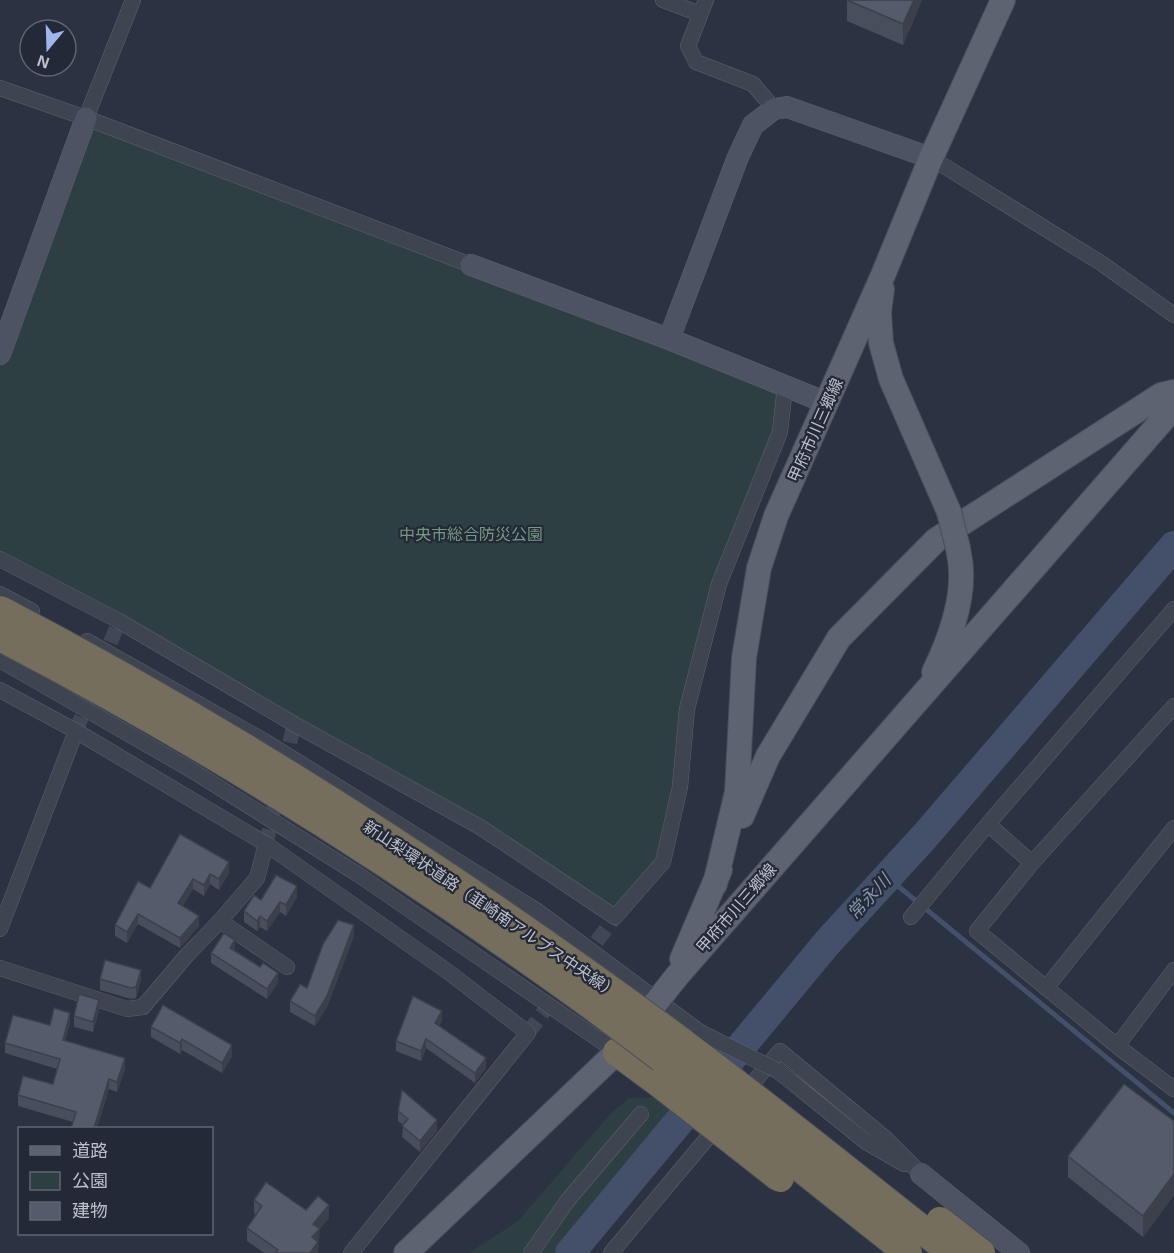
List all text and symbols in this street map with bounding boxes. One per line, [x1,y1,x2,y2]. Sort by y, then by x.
north arrow [18,18,78,78]
text: N [35,52,52,72]
street label: 甲府市川三郷線 [785,376,846,485]
park label: 中央市総合防災公園 [399,526,543,543]
street label: 新山梨環状道路（韮崎南アルプス中央線） [360,817,621,1001]
street label: 甲府市川三郷線 [693,860,780,956]
water label: 常永川 [843,869,896,924]
legend [18,1127,213,1235]
text: 道路 [72,1141,108,1161]
text: 公園 [72,1171,108,1191]
text: 建物 [72,1201,108,1221]

